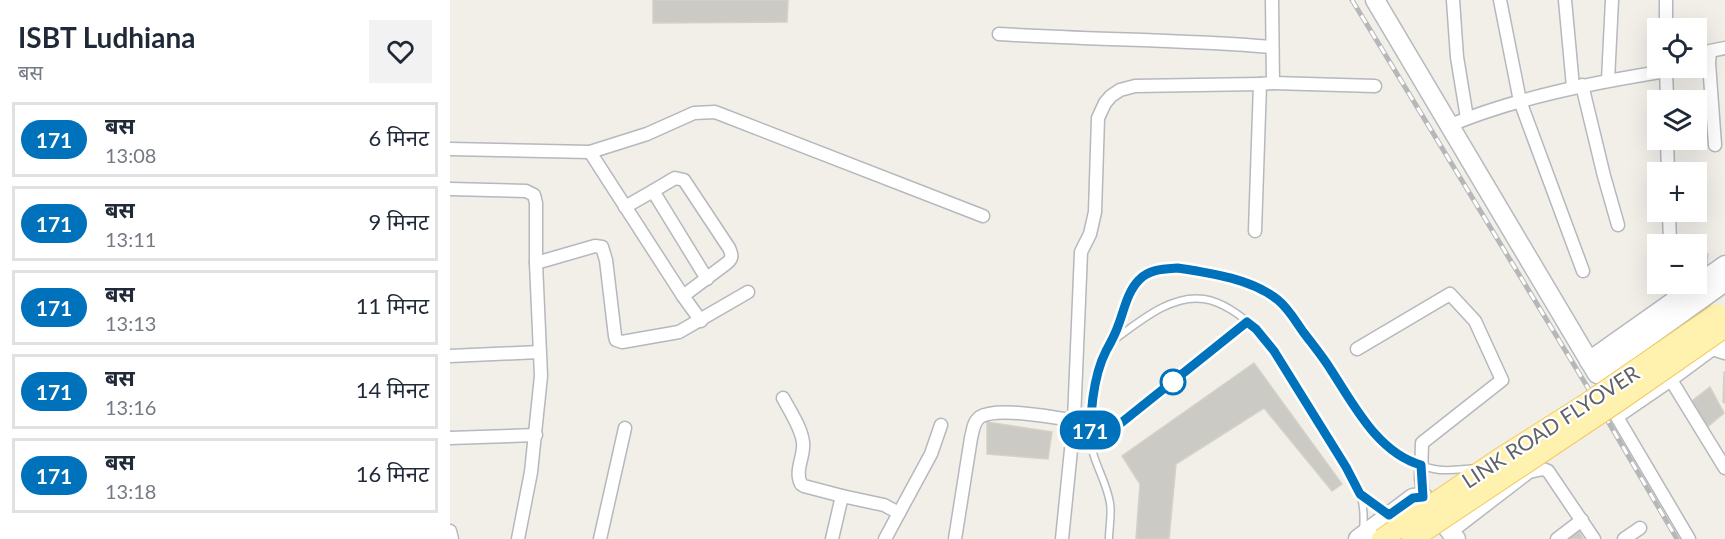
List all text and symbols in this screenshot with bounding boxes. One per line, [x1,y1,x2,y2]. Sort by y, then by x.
map controls [1647,18,1707,294]
button: locate [1647,18,1707,78]
text: ISBT Ludhiana [18,20,195,54]
button: heart [369,20,432,83]
text: बस [18,60,43,84]
button: layers [1647,90,1707,150]
text: बस [105,112,135,139]
text: 6 मिनट [368,124,429,151]
text: 171 [36,127,72,152]
text: 13:08 [105,143,156,167]
button: + [1647,162,1707,222]
text: बस [105,196,135,223]
text: 9 मिनट [368,208,429,235]
text: 171 [36,211,72,236]
text: 13:11 [105,227,156,251]
button: − [1647,234,1707,294]
text: बस [105,280,135,307]
text: 11 मिनट [356,292,429,319]
text: 171 [36,295,72,320]
text: 13:13 [105,311,156,335]
street label: LINK ROAD FLYOVER [1457,359,1644,493]
text: बस [105,364,135,391]
unlabelled marker [1160,369,1186,395]
text: 14 मिनट [356,376,429,403]
text: 171 [36,379,72,404]
text: 13:16 [105,395,156,419]
line badge: 171 [1056,410,1124,450]
text: 171 [1072,418,1108,443]
text: बस [105,448,135,475]
text: 16 मिनट [356,460,429,487]
text: 171 [36,463,72,488]
text: 13:18 [105,479,156,503]

